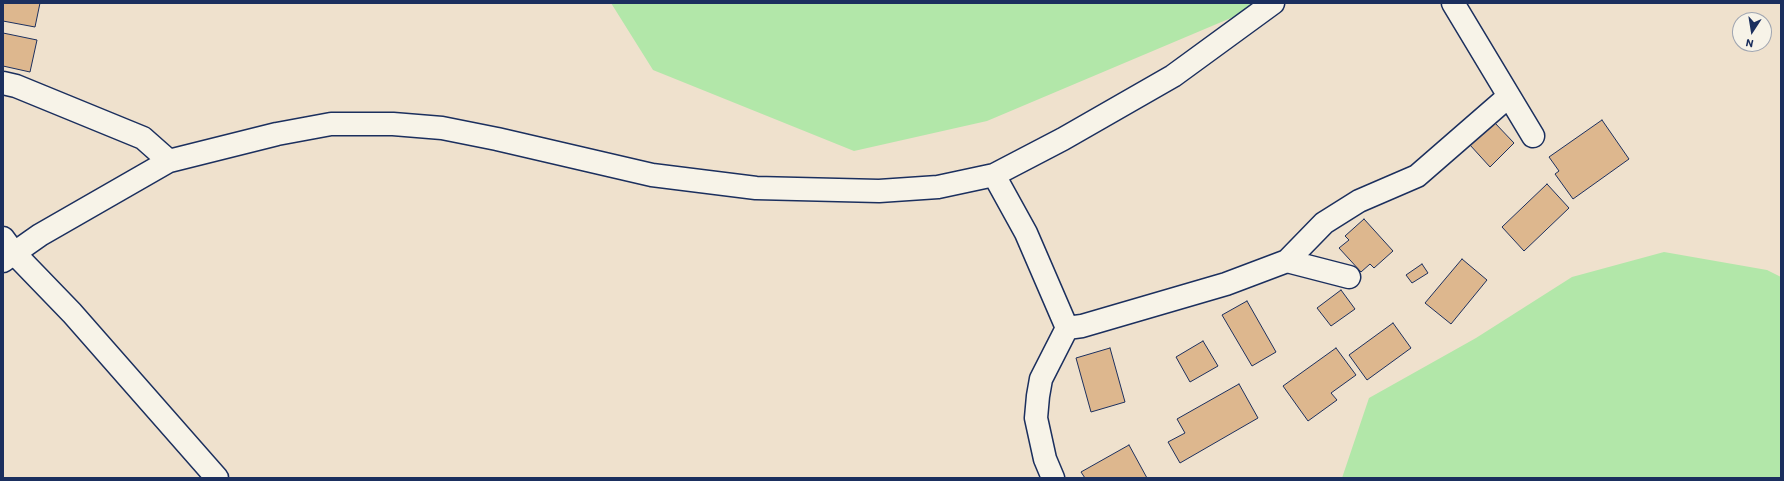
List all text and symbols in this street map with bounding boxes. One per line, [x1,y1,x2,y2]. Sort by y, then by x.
north arrow [1732,12,1772,52]
text: N [1745,36,1755,50]

